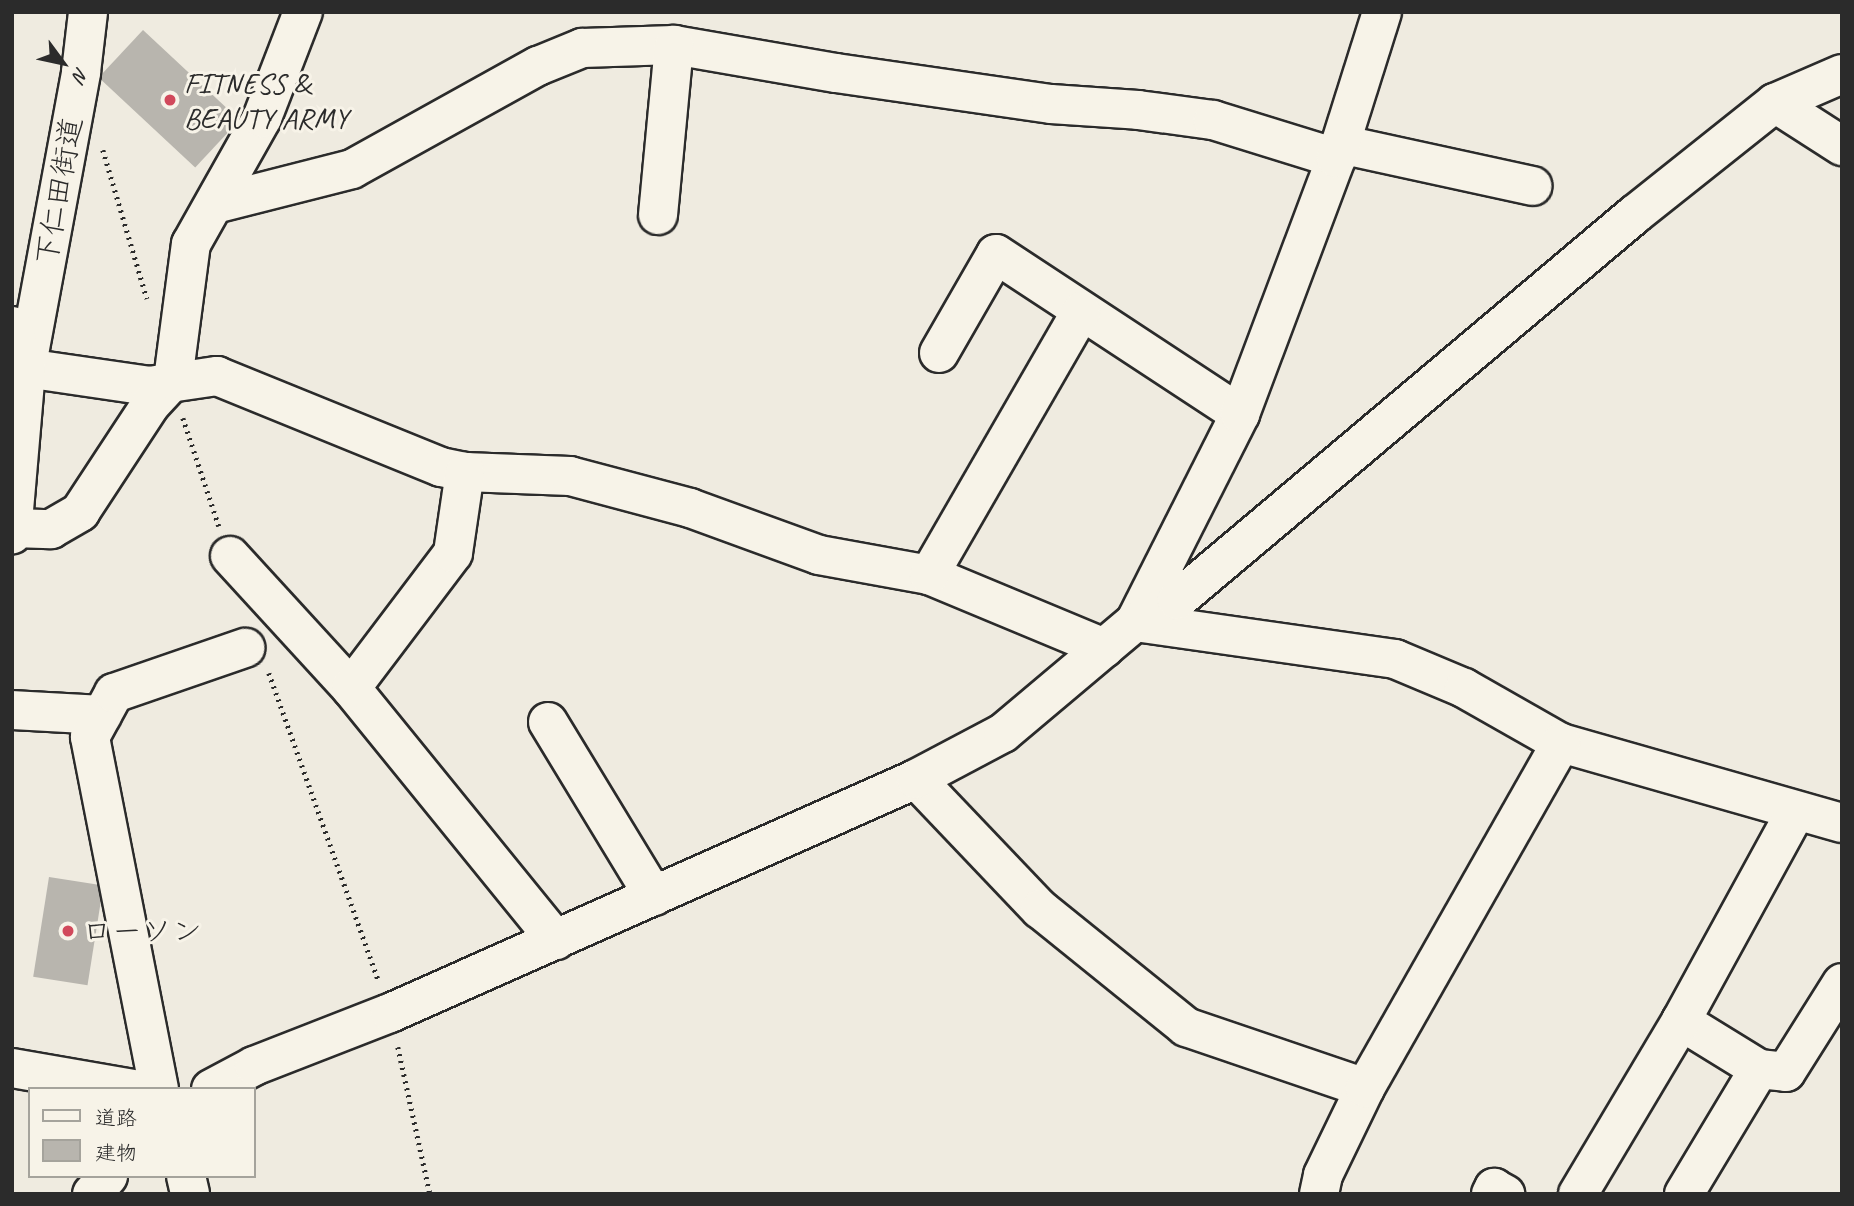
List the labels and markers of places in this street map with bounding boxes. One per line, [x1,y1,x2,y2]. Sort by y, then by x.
place label: FITNESS & BEAUTY ARMY [184,65,348,136]
marker: FITNESS & BEAUTY ARMY [162,92,178,108]
place label: ローソン [82,913,202,949]
marker: ローソン [60,923,76,939]

